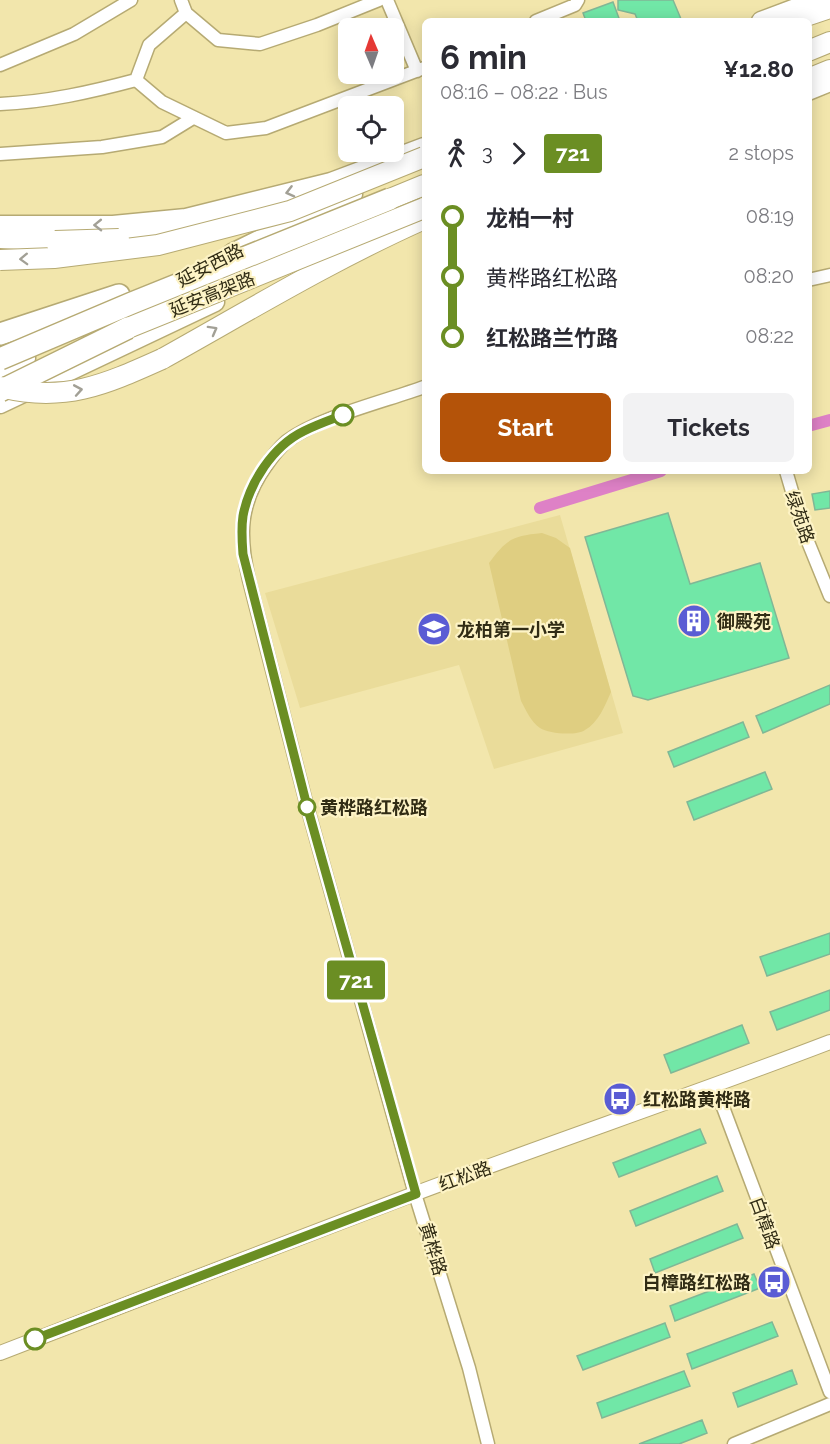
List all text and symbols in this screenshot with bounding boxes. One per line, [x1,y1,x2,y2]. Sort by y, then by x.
north arrow [338,18,404,84]
map controls [338,18,404,162]
text: 6 min [440,38,527,77]
text: ¥12.80 [723,56,794,82]
text: 08:16 – 08:22 · Bus [440,80,608,104]
button: locate [338,96,404,162]
icon: walk [440,137,473,170]
icon: forward [502,137,535,170]
text: 3 [482,141,493,165]
text: 721 [556,141,590,166]
text: 2 stops [728,141,794,165]
one-way arrow [285,185,295,198]
text: 08:19 [746,204,794,228]
text: 龙柏一村 [486,205,574,231]
one-way arrow [94,219,103,231]
street label: 延安西路 [173,239,247,291]
one-way arrow [20,253,29,266]
text: 08:20 [743,264,794,288]
text: 黄桦路红松路 [486,265,618,291]
street label: 延安高架路 [166,267,258,321]
text: 08:22 [745,324,794,348]
text: 红松路兰竹路 [486,325,618,351]
one-way arrow [207,326,217,337]
one-way arrow [73,384,83,397]
button: Start [440,393,611,462]
button: Tickets [623,393,794,462]
unlabelled marker [332,404,354,426]
street label: 绿苑路 [781,488,819,546]
building icon: 御殿苑 [676,603,712,639]
school or university icon: 龙柏第一小学 [416,611,452,647]
place label: 御殿苑 [716,611,771,632]
place label: 龙柏第一小学 [457,619,565,640]
place label: 黄桦路红松路 [320,797,428,818]
marker: 黄桦路红松路 [298,798,316,816]
line badge: 721 [322,960,391,1000]
text: 721 [339,968,373,993]
bus stop icon: 红松路黄桦路 [602,1081,638,1117]
place label: 红松路黄桦路 [643,1089,751,1110]
street label: 红松路 [436,1157,494,1195]
street label: 白樟路 [746,1194,784,1252]
street label: 黄桦路 [415,1220,451,1278]
bus stop icon: 白樟路红松路 [756,1264,792,1300]
place label: 白樟路红松路 [643,1272,751,1293]
unlabelled marker [24,1328,46,1350]

